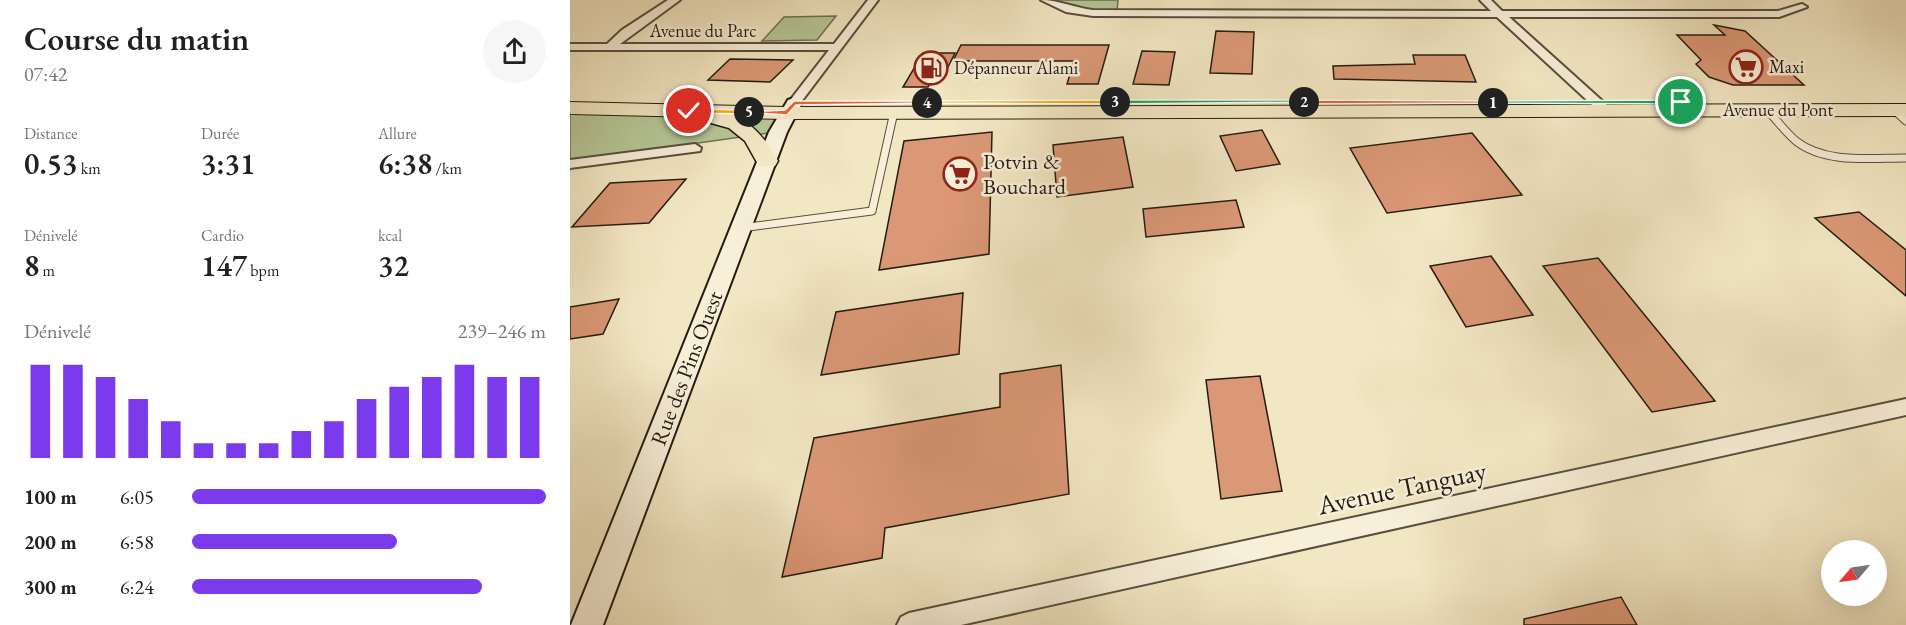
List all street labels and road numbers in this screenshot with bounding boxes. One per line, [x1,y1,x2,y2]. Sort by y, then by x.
street label: Avenue du Parc [648,19,757,42]
street label: Avenue du Pont [1722,98,1834,121]
street label: Rue des Pins Ouest [644,287,729,450]
street label: Avenue Tanguay [1313,453,1490,523]

